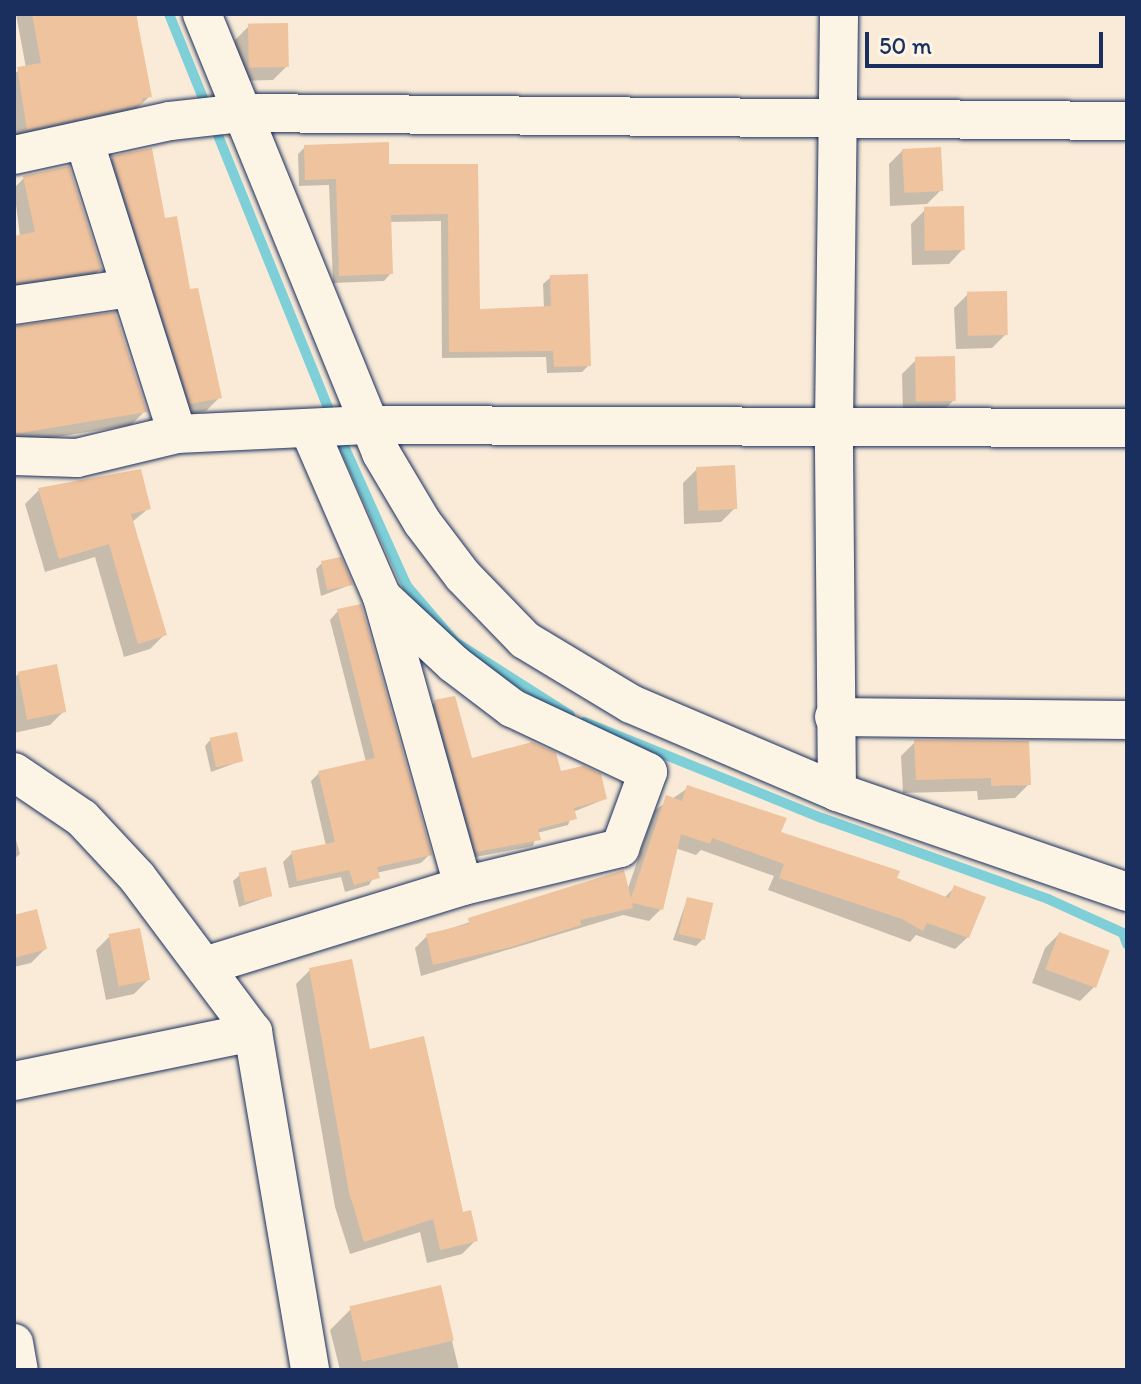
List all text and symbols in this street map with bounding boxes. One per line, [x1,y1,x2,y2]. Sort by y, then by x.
scale bar [869,16,1107,66]
text: 50 m [879,31,932,60]

